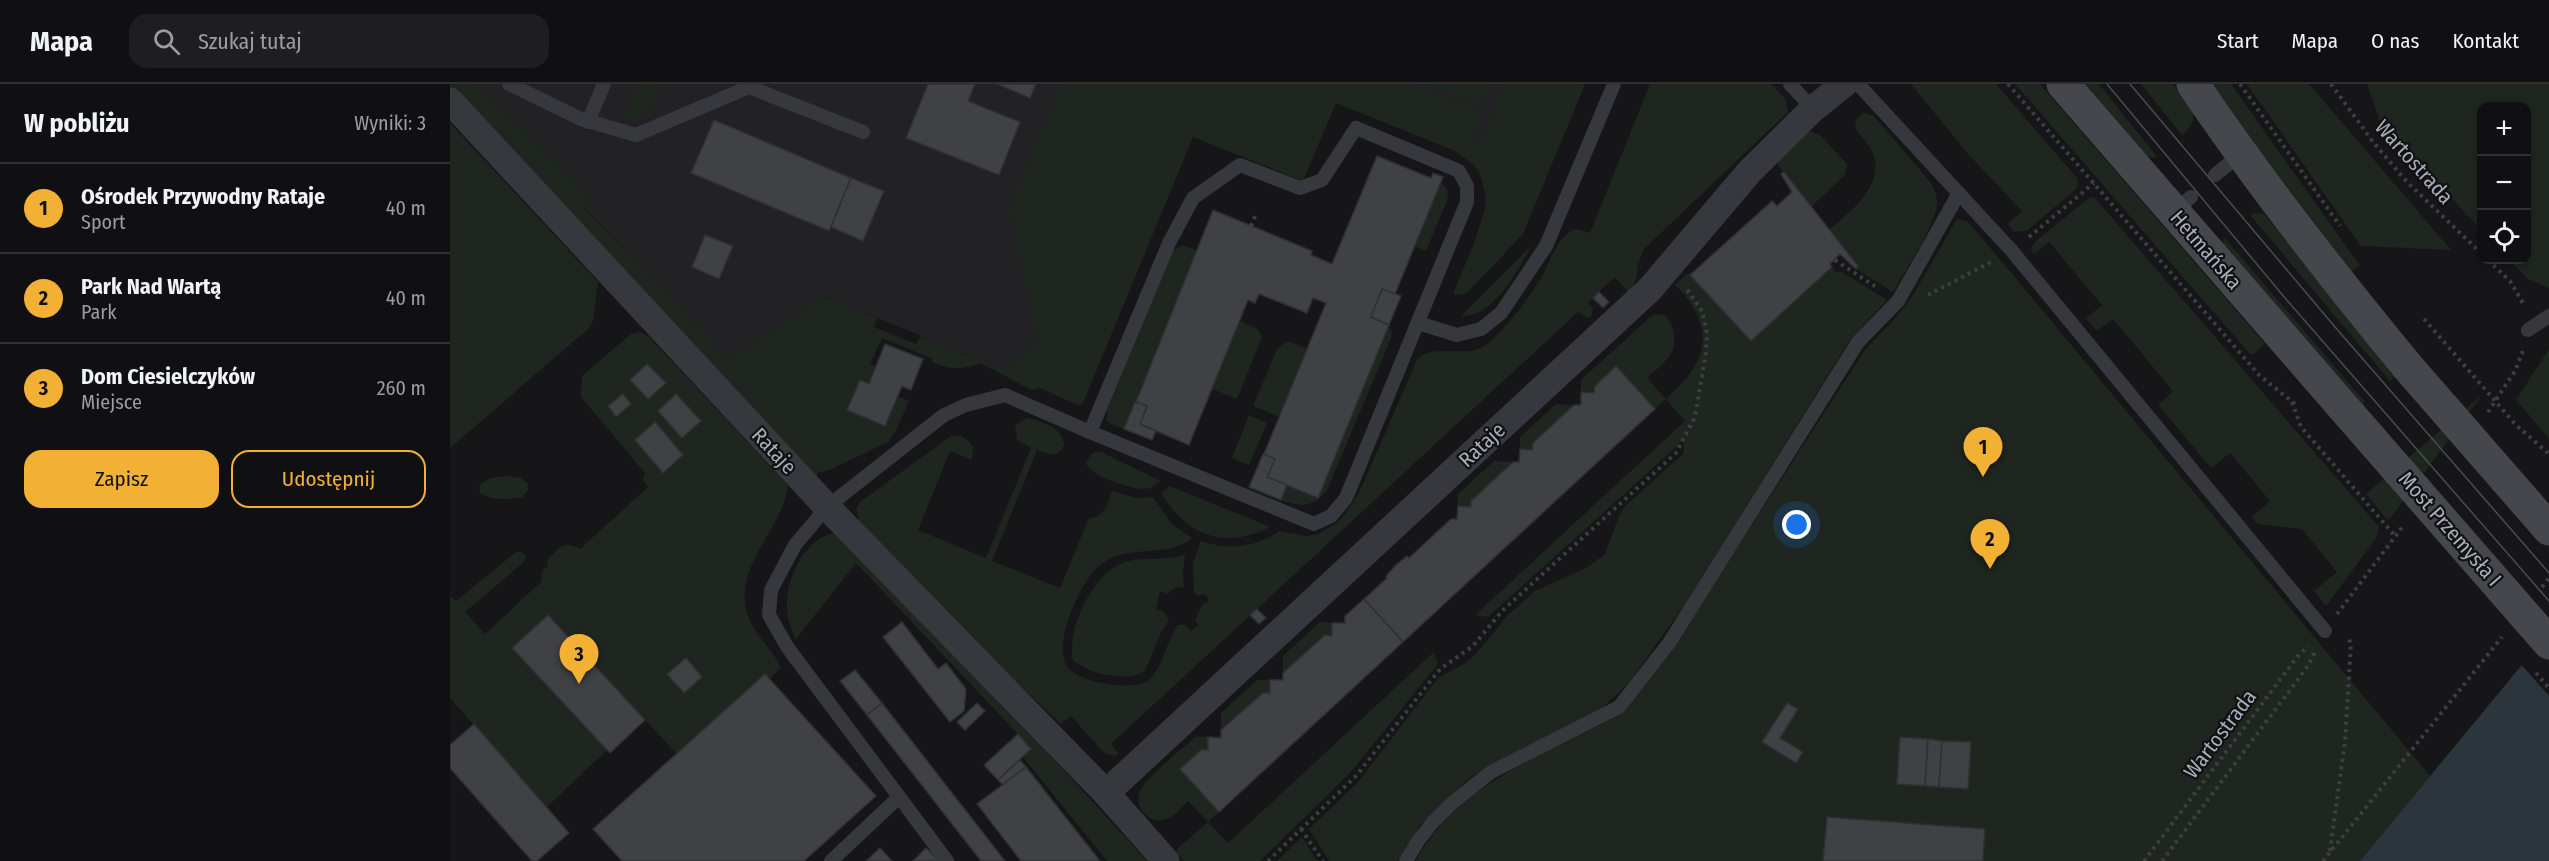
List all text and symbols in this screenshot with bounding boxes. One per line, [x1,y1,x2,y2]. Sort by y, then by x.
search box [129,14,549,68]
text: Mapa [30,25,93,58]
icon: search [150,25,183,58]
text: Szukaj tutaj [198,28,302,55]
text: Start [2217,28,2259,54]
text: Mapa [2292,28,2338,54]
text: O nas [2371,28,2419,54]
text: Kontakt [2452,28,2519,54]
map controls [2477,102,2531,264]
button: + [2477,102,2531,156]
text: W pobliżu [24,108,130,139]
text: Wyniki: 3 [354,111,426,135]
street label: Wartostrada [2369,114,2459,210]
button: − [2477,156,2531,210]
text: Ośrodek Przywodny Rataje [81,183,325,210]
text: 1 [39,196,48,220]
text: 40 m [386,196,426,220]
street label: Hetmańska [2165,205,2247,295]
text: Sport [81,210,126,234]
button: locate [2477,210,2531,264]
text: Park Nad Wartą [81,273,221,300]
text: 2 [39,286,48,310]
text: 40 m [386,286,426,310]
text: Park [81,300,117,324]
text: Dom Ciesielczyków [81,363,255,390]
text: 3 [39,376,48,400]
text: 260 m [377,376,426,400]
text: Miejsce [81,390,142,414]
street label: Rataje [1453,417,1511,473]
street label: Rataje [746,422,802,480]
pin: 1 [1964,428,2002,477]
button: Zapisz [24,450,219,508]
button: Udostępnij [231,450,426,508]
street label: Most Przemysła I [2393,466,2507,592]
your location [1782,510,1811,539]
pin: 2 [1970,520,2010,569]
pin: 3 [560,634,598,684]
street label: Wartostrada [2178,684,2262,784]

